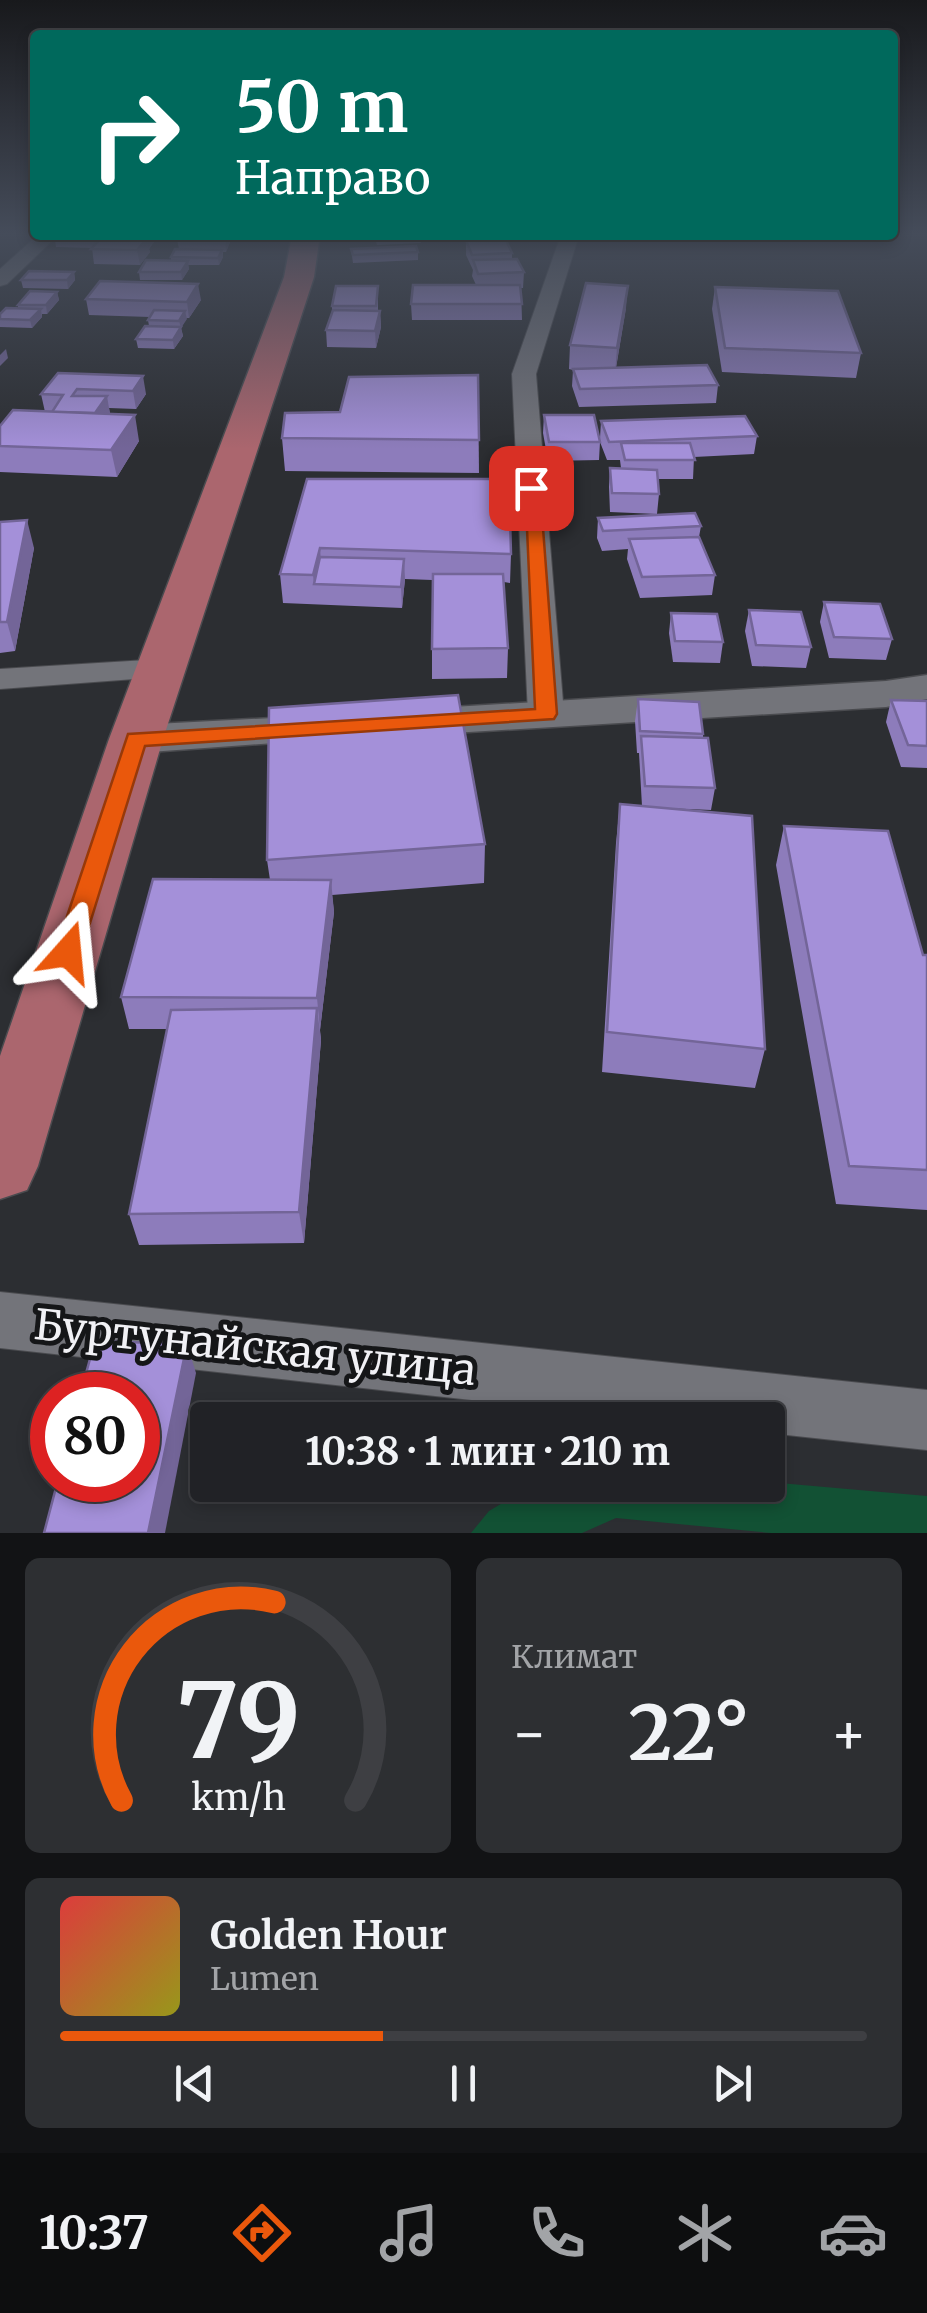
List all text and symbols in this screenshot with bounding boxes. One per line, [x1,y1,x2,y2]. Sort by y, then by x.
text: 50 m [235,63,408,151]
icon: right [70,70,200,200]
text: Направо [235,150,431,206]
pin [489,446,574,531]
icon: arrive [504,461,559,516]
position arrow [16,900,120,1004]
street label: Буртунайская улица [32,1298,478,1396]
speed limit sign: 80 [30,1372,160,1502]
text: 10:38 · 1 мин · 210 m [305,1428,670,1475]
text: Климат [511,1637,637,1677]
text: 79 [176,1656,300,1786]
text: 22° [628,1686,750,1780]
text: − [511,1699,548,1768]
text: + [830,1699,867,1768]
text: km/h [191,1775,285,1820]
text: Golden Hour [210,1912,447,1959]
text: Lumen [210,1959,319,1999]
icon: previous [167,2056,222,2111]
icon: pause [436,2056,491,2111]
icon: next [705,2056,760,2111]
icon: directions [227,2198,297,2268]
icon: music [374,2198,444,2268]
icon: phone [522,2198,592,2268]
icon: climate [670,2198,740,2268]
icon: car [818,2198,888,2268]
text: 10:37 [39,2205,149,2261]

